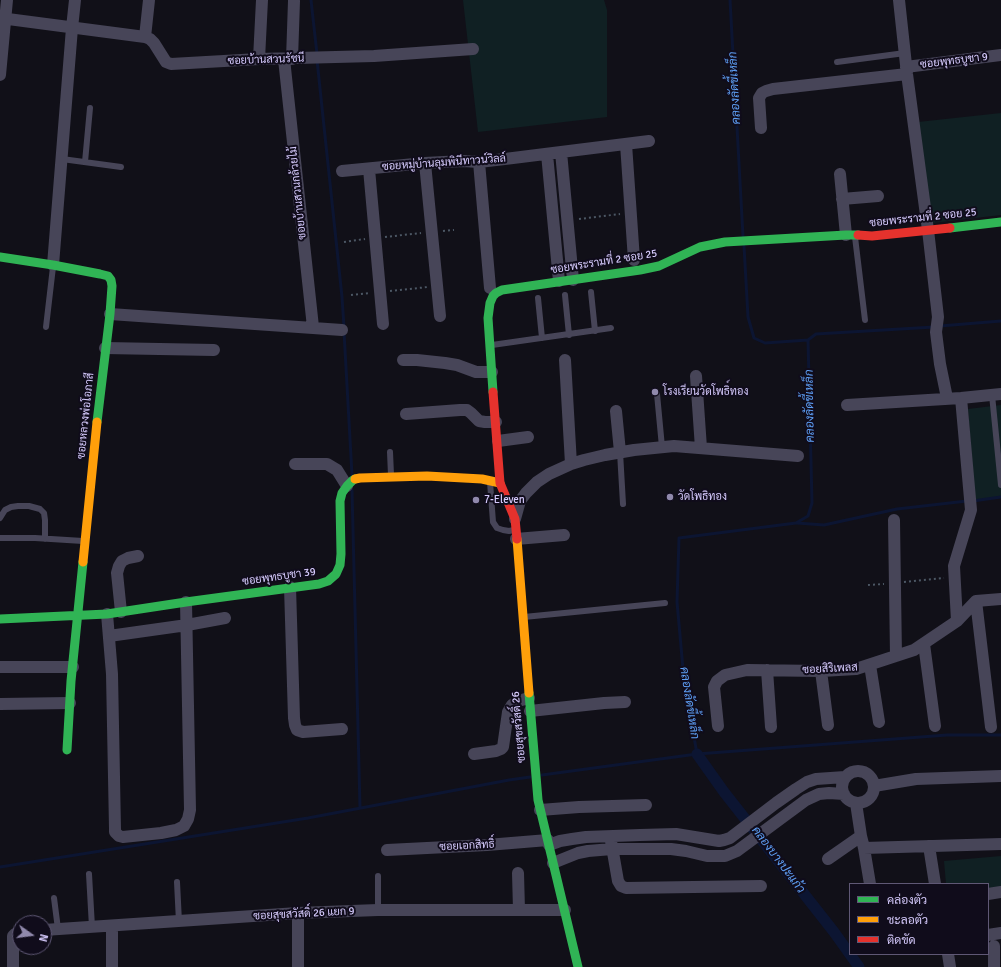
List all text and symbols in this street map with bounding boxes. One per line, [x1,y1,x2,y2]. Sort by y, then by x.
street label: ซอยพุทธบูชา 9 [919,50,989,72]
water label: คลองลัดขี้เหล็ก [726,51,744,125]
street label: ซอยบ้านสวนรัชนี [227,52,305,68]
street label: ซอยบ้านสวนกล้วยไม้ [287,146,309,240]
street label: ซอยหมู่บ้านลุมพินีทาวน์วิลล์ [382,152,506,174]
street label: ซอยพระรามที่ 2 ซอย 25 [869,206,977,230]
street label: ซอยพระรามที่ 2 ซอย 25 [550,247,658,277]
water label: คลองลัดขี้เหล็ก [802,369,818,443]
street label: ซอยหลวงพ่อโอภาสี [75,372,97,460]
place label: โรงเรียนวัดโพธิ์ทอง [663,385,748,399]
marker: โรงเรียนวัดโพธิ์ทอง [650,387,660,397]
place label: วัดโพธิทอง [678,490,727,504]
marker: วัดโพธิทอง [665,492,675,502]
place label: 7-Eleven [484,493,525,507]
marker: 7-Eleven [471,495,481,505]
street label: ซอยพุทธบูชา 39 [241,565,317,589]
street label: ซอยสิริเพลส [802,661,858,677]
water label: คลองลัดขี้เหล็ก [676,666,702,740]
street label: ซอยสุขสวัสดิ์ 26 [509,691,529,763]
water label: คลองบางปะแก้ว [748,824,808,896]
street label: ซอยเอกสิทธิ์ [439,838,495,854]
legend [849,883,989,955]
text: คล่องตัว [887,893,927,908]
street label: ซอยสุขสวัสดิ์ 26 แยก 9 [253,905,355,923]
text: ชะลอตัว [887,913,928,928]
north arrow [12,915,52,955]
text: N [36,932,50,943]
text: ติดขัด [887,933,916,948]

